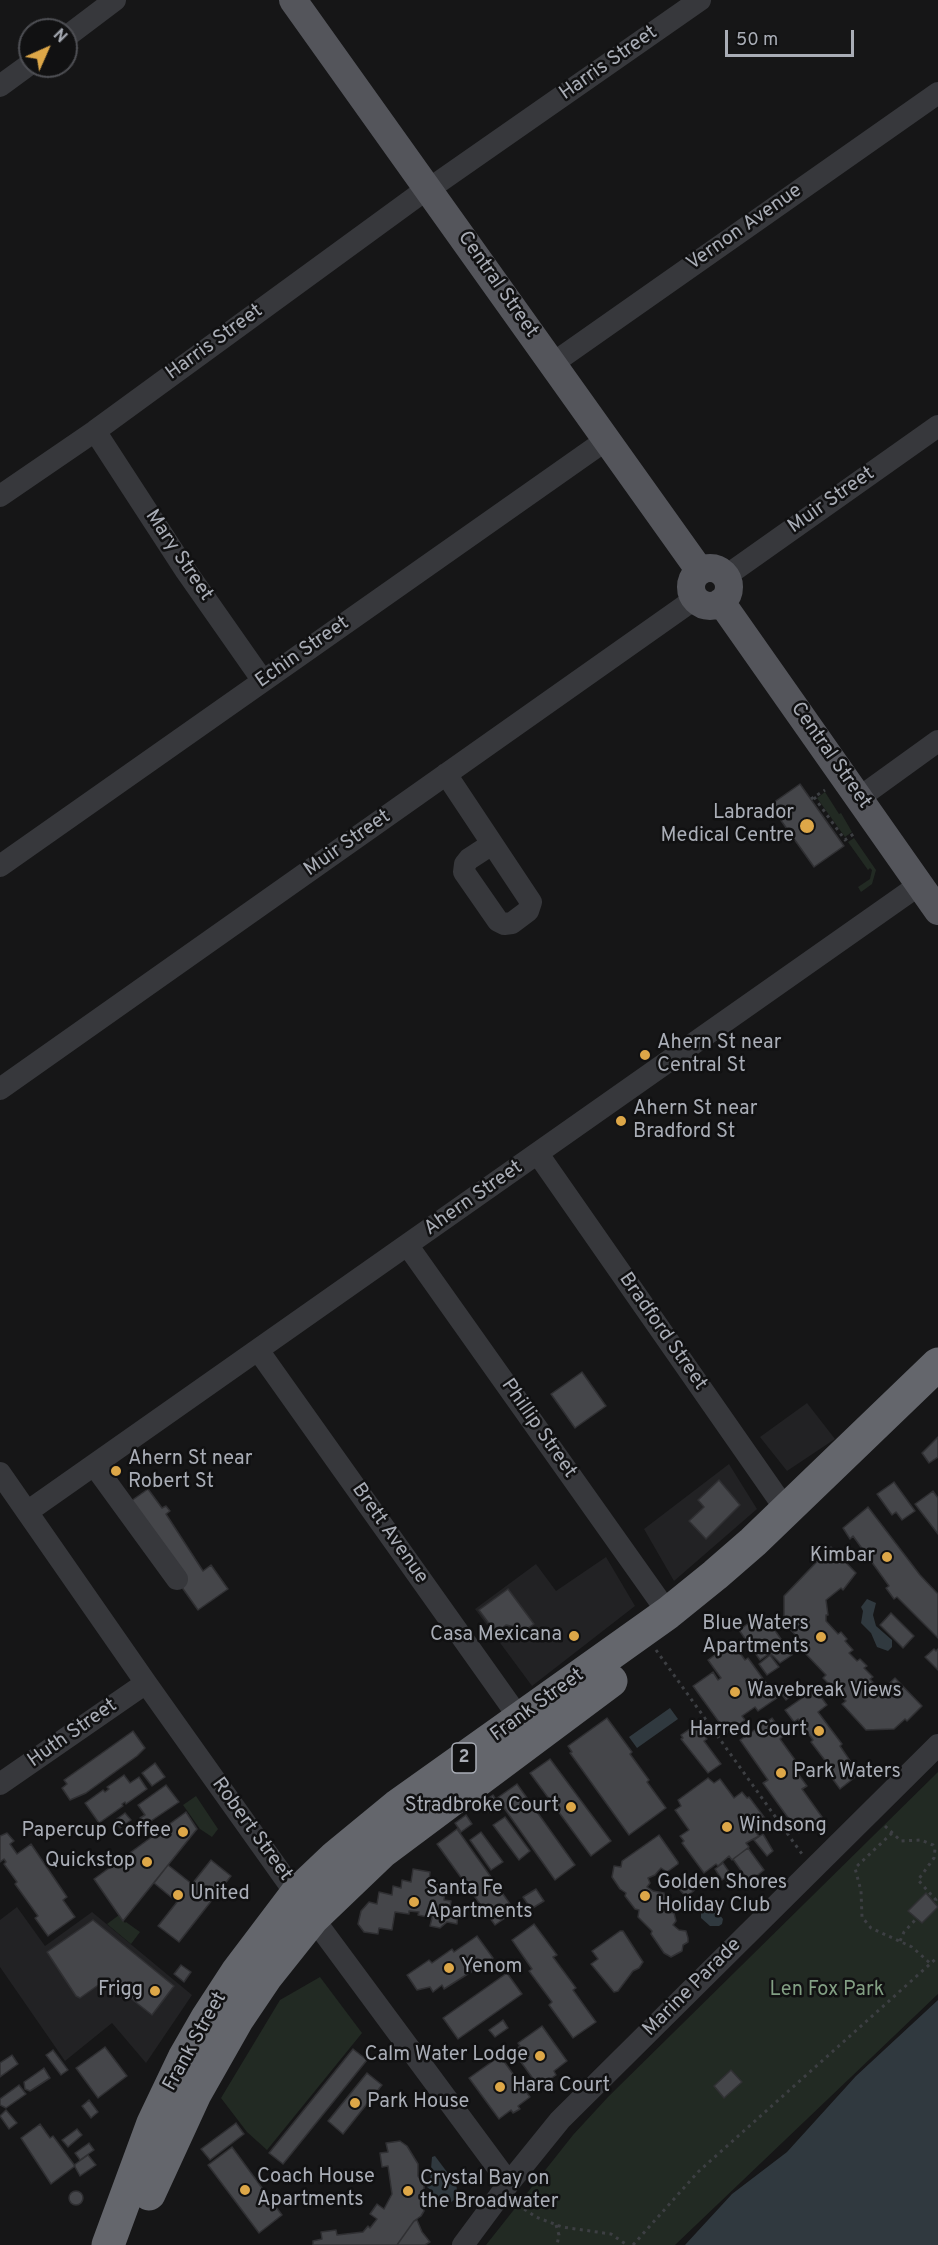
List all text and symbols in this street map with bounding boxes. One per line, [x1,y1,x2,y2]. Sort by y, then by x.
north arrow [18,18,78,78]
scale bar [728,18,857,56]
street label: Harris Street [556,22,662,106]
text: N [48,26,70,48]
text: 50 m [736,29,778,52]
street label: Vernon Avenue [683,179,807,277]
street label: Central Street [451,227,543,343]
street label: Harris Street [162,300,268,386]
street label: Muir Street [784,463,880,539]
street label: Mary Street [139,506,217,606]
street label: Echin Street [252,612,354,694]
street label: Central Street [784,698,876,814]
place label: Labrador Medical Centre [660,802,794,849]
street label: Muir Street [300,806,396,882]
marker: Labrador Medical Centre [798,817,816,835]
place label: Ahern St near Central St [657,1032,782,1079]
marker: Ahern St near Central St [638,1048,652,1062]
place label: Ahern St near Bradford St [633,1098,758,1145]
marker: Ahern St near Bradford St [614,1114,628,1128]
street label: Ahern Street [420,1156,528,1242]
street label: Bradford Street [613,1269,711,1395]
street label: Phillip Street [495,1375,581,1483]
place label: Ahern St near Robert St [128,1448,253,1495]
marker: Ahern St near Robert St [109,1464,123,1478]
street label: Brett Avenue [346,1479,432,1589]
place label: Kimbar [810,1545,875,1569]
marker: Kimbar [880,1550,894,1564]
place label: Blue Waters Apartments [702,1613,809,1660]
place label: Casa Mexicana [430,1624,562,1648]
marker: Casa Mexicana [567,1629,581,1643]
marker: Blue Waters Apartments [814,1630,828,1644]
street label: Frank Street [487,1664,589,1748]
place label: Wavebreak Views [747,1680,902,1704]
marker: Wavebreak Views [728,1685,742,1699]
street label: Huth Street [24,1695,122,1773]
place label: Harred Court [690,1719,807,1743]
marker: Harred Court [812,1724,826,1738]
road number: 2 [452,1743,476,1773]
place label: Park Waters [793,1761,901,1785]
marker: Park Waters [774,1766,788,1780]
street label: Robert Street [205,1774,297,1886]
place label: Stradbroke Court [405,1795,559,1819]
marker: Stradbroke Court [564,1800,578,1814]
place label: Windsong [739,1815,827,1839]
place label: Papercup Coffee [21,1820,171,1844]
marker: Windsong [720,1820,734,1834]
marker: Papercup Coffee [176,1825,190,1839]
place label: Quickstop [45,1850,135,1874]
marker: Quickstop [140,1855,154,1869]
place label: Golden Shores Holiday Club [657,1872,787,1919]
place label: Santa Fe Apartments [426,1878,533,1925]
place label: United [190,1883,250,1907]
marker: United [171,1888,185,1902]
marker: Golden Shores Holiday Club [638,1889,652,1903]
marker: Santa Fe Apartments [407,1895,421,1909]
street label: Marine Parade [639,1934,747,2042]
place label: Yenom [461,1956,522,1980]
marker: Yenom [442,1961,456,1975]
place label: Frigg [98,1979,143,2003]
park label: Len Fox Park [770,1979,884,2003]
marker: Frigg [148,1984,162,1998]
street label: Frank Street [159,1988,233,2096]
place label: Calm Water Lodge [365,2044,528,2068]
marker: Calm Water Lodge [533,2049,547,2063]
place label: Hara Court [512,2075,610,2099]
marker: Hara Court [493,2080,507,2094]
place label: Park House [367,2091,469,2115]
marker: Park House [348,2096,362,2110]
place label: Coach House Apartments [257,2166,375,2213]
place label: Crystal Bay on the Broadwater [420,2168,559,2215]
marker: Coach House Apartments [238,2183,252,2197]
marker: Crystal Bay on the Broadwater [401,2184,415,2198]

